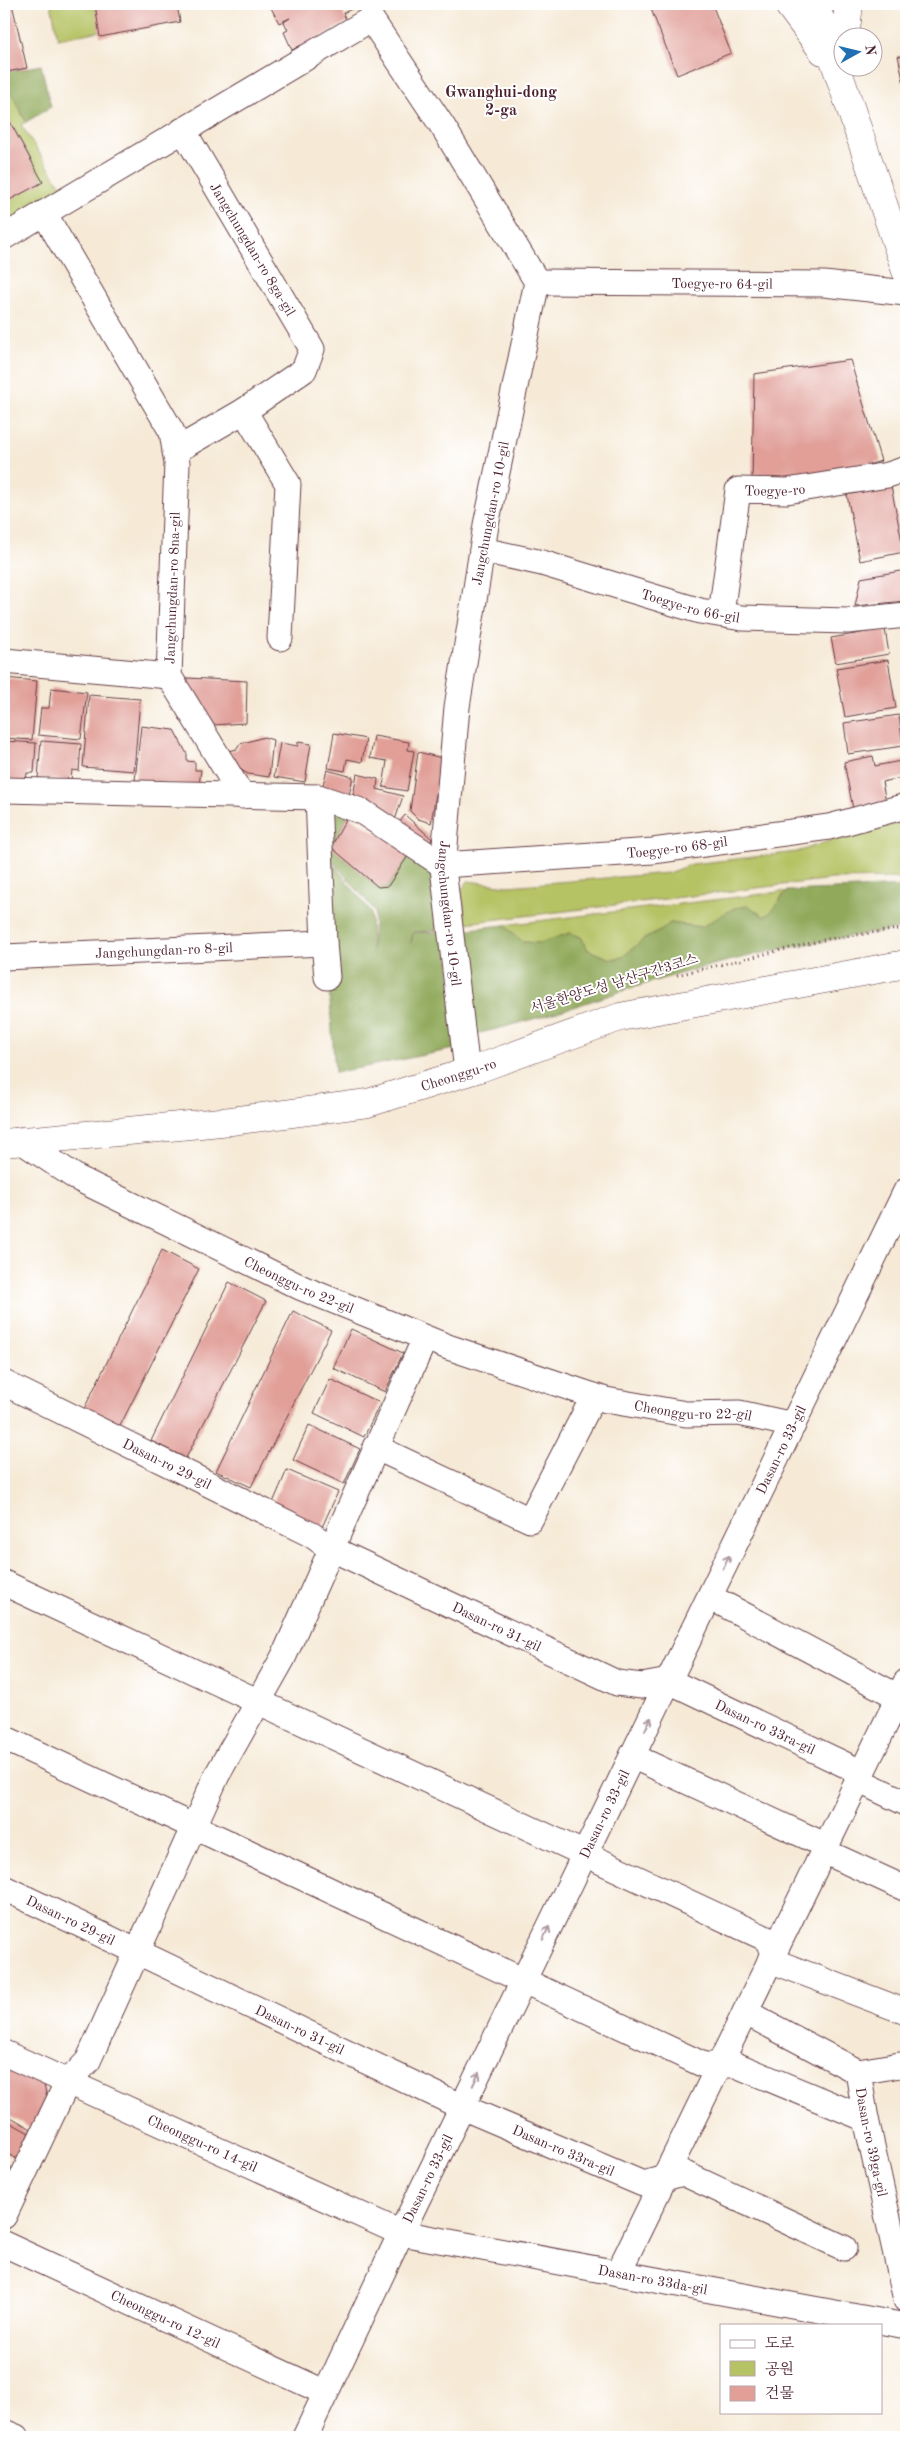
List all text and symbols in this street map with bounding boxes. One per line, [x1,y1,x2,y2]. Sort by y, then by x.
north arrow [832,28,882,78]
text: N [862,44,878,57]
district label: Gwanghui-dong 2-ga [445,85,557,119]
street label: Jangchungdan-ro 8ga-gil [207,181,297,319]
street label: Toegye-ro 64-gil [671,277,773,292]
street label: Jangchungdan-ro 10-gil [470,440,512,586]
street label: Toegye-ro [744,482,806,499]
street label: Jangchungdan-ro 8na-gil [163,511,183,664]
street label: Toegye-ro 66-gil [639,587,741,626]
street label: Toegye-ro 68-gil [626,835,729,861]
street label: Jangchungdan-ro 10-gil [435,840,463,987]
street label: Jangchungdan-ro 8-gil [95,941,233,961]
street label: 서울한양도성 남산구간3코스 [529,951,700,1016]
street label: Cheonggu-ro [419,1057,498,1094]
street label: Cheonggu-ro 22-gil [241,1255,356,1316]
street label: Cheonggu-ro 22-gil [633,1399,753,1424]
street label: Dasan-ro 33-gil [754,1403,809,1497]
street label: Dasan-ro 29-gil [120,1437,213,1492]
one-way arrow [722,1555,732,1570]
street label: Dasan-ro 31-gil [450,1600,543,1654]
street label: Dasan-ro 33ra-gil [712,1698,817,1758]
one-way arrow [644,1717,653,1732]
street label: Dasan-ro 33-gil [578,1768,632,1861]
street label: Dasan-ro 29-gil [24,1894,117,1948]
one-way arrow [542,1926,552,1941]
street label: Dasan-ro 31-gil [253,2003,346,2058]
one-way arrow [471,2072,481,2087]
street label: Dasan-ro 39ga-gil [853,2086,889,2198]
street label: Cheonggu-ro 14-gil [145,2113,259,2175]
street label: Dasan-ro 33ra-gil [510,2123,616,2179]
street label: Dasan-ro 33-gil [401,2132,456,2226]
street label: Dasan-ro 33da-gil [597,2263,709,2297]
street label: Cheonggu-ro 12-gil [108,2288,222,2351]
legend [720,2324,882,2414]
text: 도로 [765,2336,794,2352]
text: 공원 [765,2361,794,2378]
text: 건물 [765,2385,794,2402]

